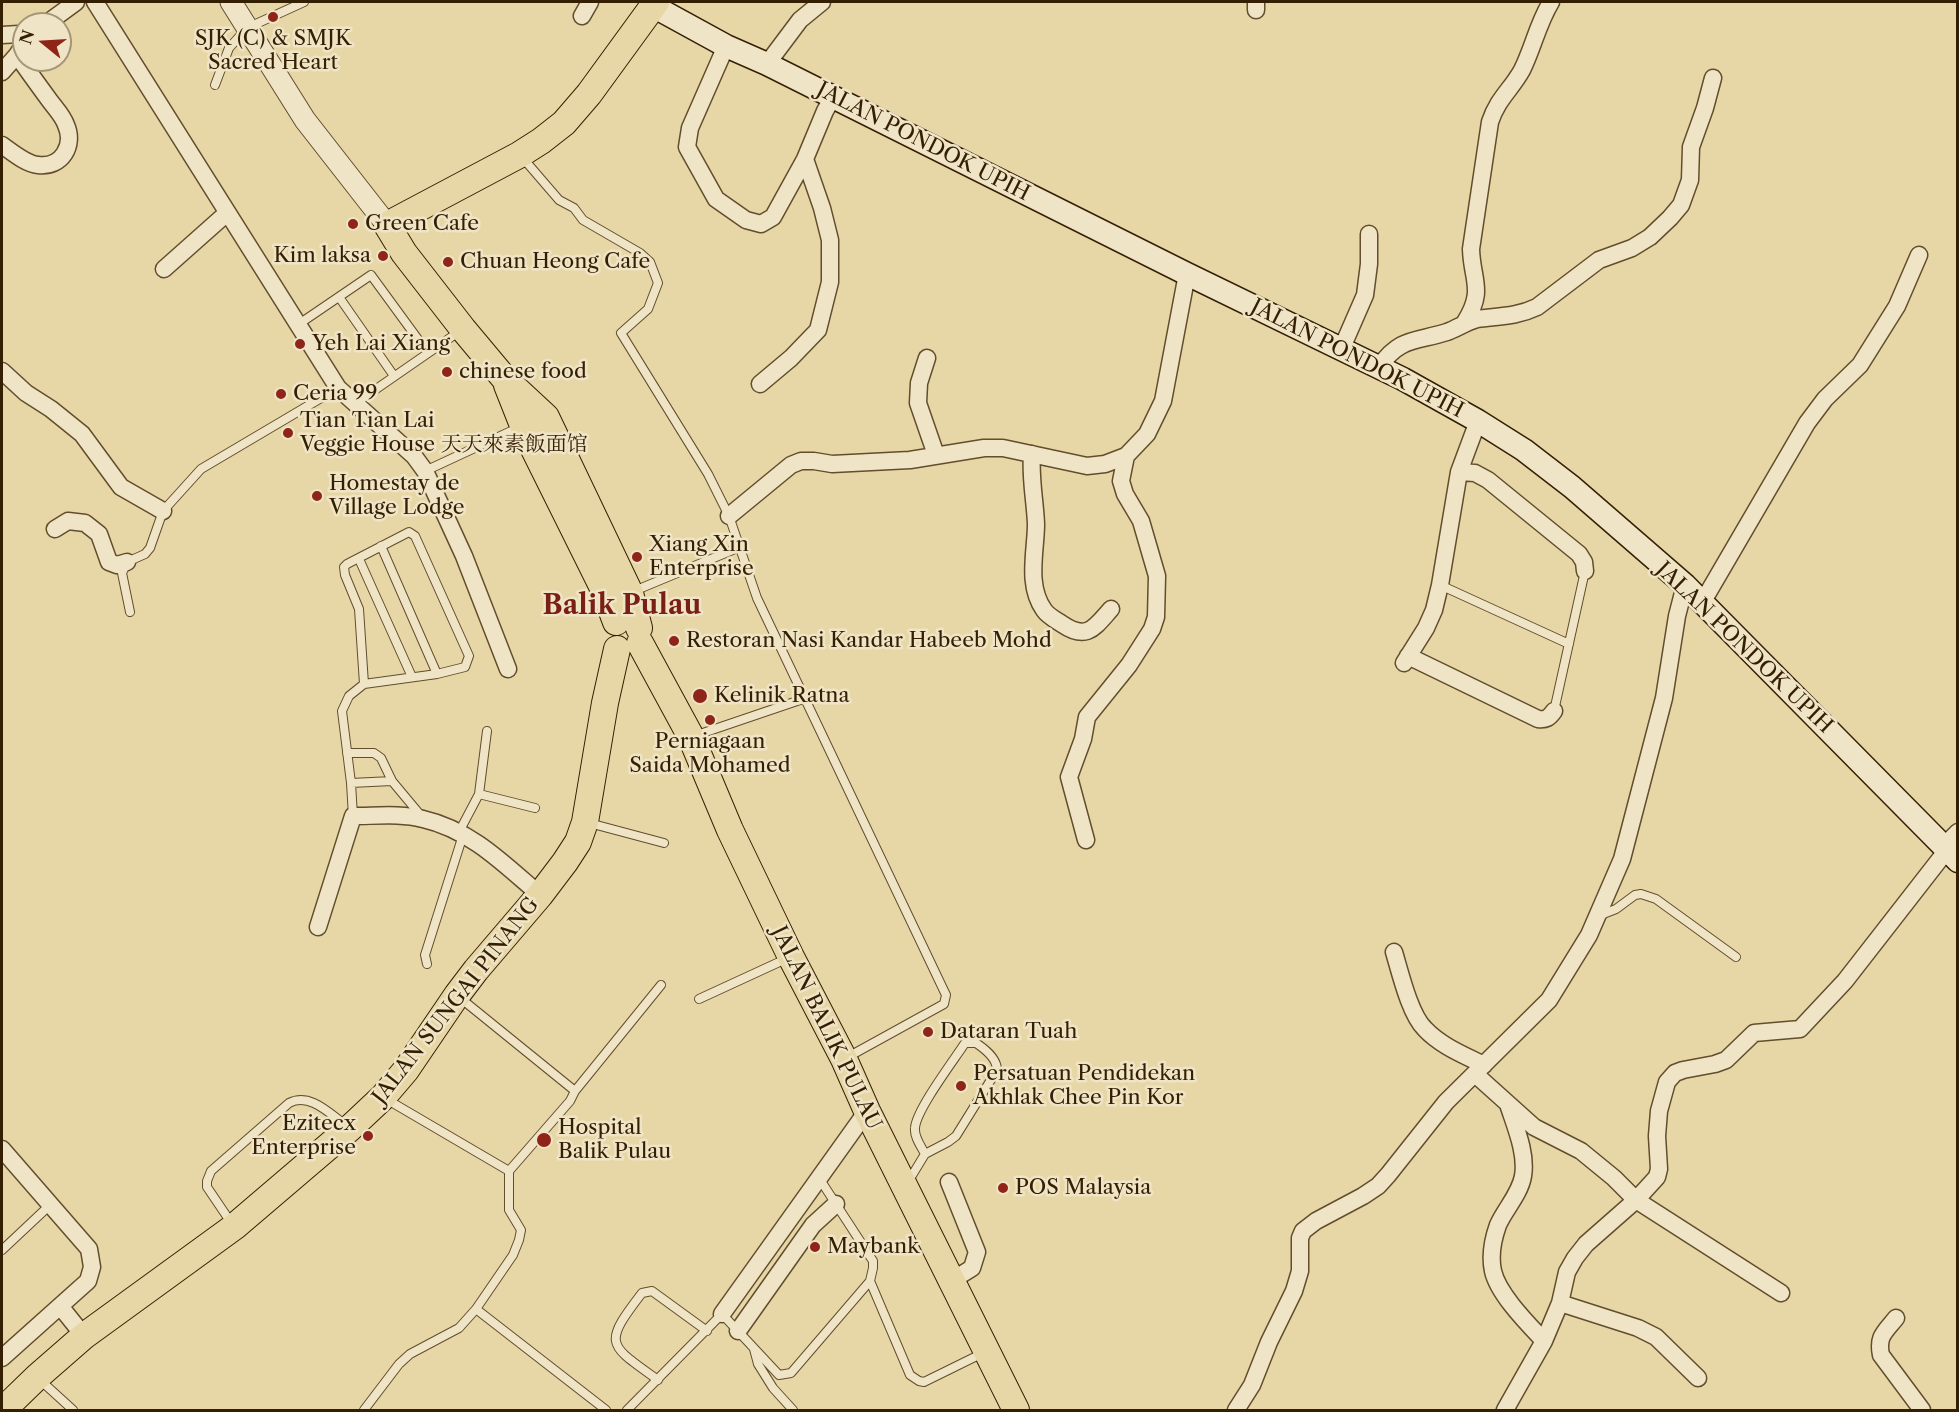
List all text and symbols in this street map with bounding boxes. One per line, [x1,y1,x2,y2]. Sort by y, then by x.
marker: SJK (C) & SMJK Sacred Heart [266,10,280,24]
north arrow [12,12,72,72]
place label: SJK (C) & SMJK Sacred Heart [195,26,351,76]
text: N [15,27,38,47]
street label: JALAN PONDOK UPIH [812,77,1034,207]
place label: Green Cafe [365,211,479,237]
marker: Green Cafe [346,217,360,231]
place label: Kim laksa [273,243,371,269]
marker: Kim laksa [376,249,390,263]
place label: Chuan Heong Cafe [460,249,650,275]
marker: Chuan Heong Cafe [441,255,455,269]
street label: JALAN PONDOK UPIH [1246,294,1468,424]
place label: Yeh Lai Xiang [312,331,450,357]
marker: Yeh Lai Xiang [293,337,307,351]
place label: chinese food [459,359,587,385]
marker: chinese food [440,365,454,379]
place label: Ceria 99 [293,381,377,407]
marker: Ceria 99 [274,387,288,401]
place label: Tian Tian Lai Veggie House 天天來素飯面馆 [300,408,588,458]
marker: Tian Tian Lai Veggie House 天天來素飯面馆 [281,426,295,440]
place label: Homestay de Village Lodge [329,471,465,521]
marker: Homestay de Village Lodge [310,489,324,503]
place label: Xiang Xin Enterprise [649,532,754,582]
marker: Xiang Xin Enterprise [630,550,644,564]
street label: JALAN PONDOK UPIH [1650,557,1838,739]
district label: Balik Pulau [543,590,701,622]
place label: Restoran Nasi Kandar Habeeb Mohd [686,628,1052,654]
marker: Restoran Nasi Kandar Habeeb Mohd [667,634,681,648]
place label: Kelinik Ratna [714,683,850,709]
marker: Kelinik Ratna [691,687,709,705]
marker: Perniagaan Saida Mohamed [703,713,717,727]
place label: Perniagaan Saida Mohamed [629,729,791,779]
street label: JALAN SUNGAI PINANG [367,893,545,1109]
street label: JALAN BALIK PULAU [766,922,886,1134]
place label: Dataran Tuah [940,1019,1077,1045]
marker: Dataran Tuah [921,1025,935,1039]
place label: Persatuan Pendidekan Akhlak Chee Pin Kor [973,1061,1195,1111]
marker: Persatuan Pendidekan Akhlak Chee Pin Kor [954,1079,968,1093]
place label: Ezitecx Enterprise [251,1111,356,1161]
place label: Hospital Balik Pulau [558,1115,671,1165]
marker: Ezitecx Enterprise [361,1129,375,1143]
marker: Hospital Balik Pulau [535,1131,553,1149]
place label: POS Malaysia [1015,1175,1151,1201]
marker: POS Malaysia [996,1181,1010,1195]
place label: Maybank [827,1234,919,1260]
marker: Maybank [808,1240,822,1254]

